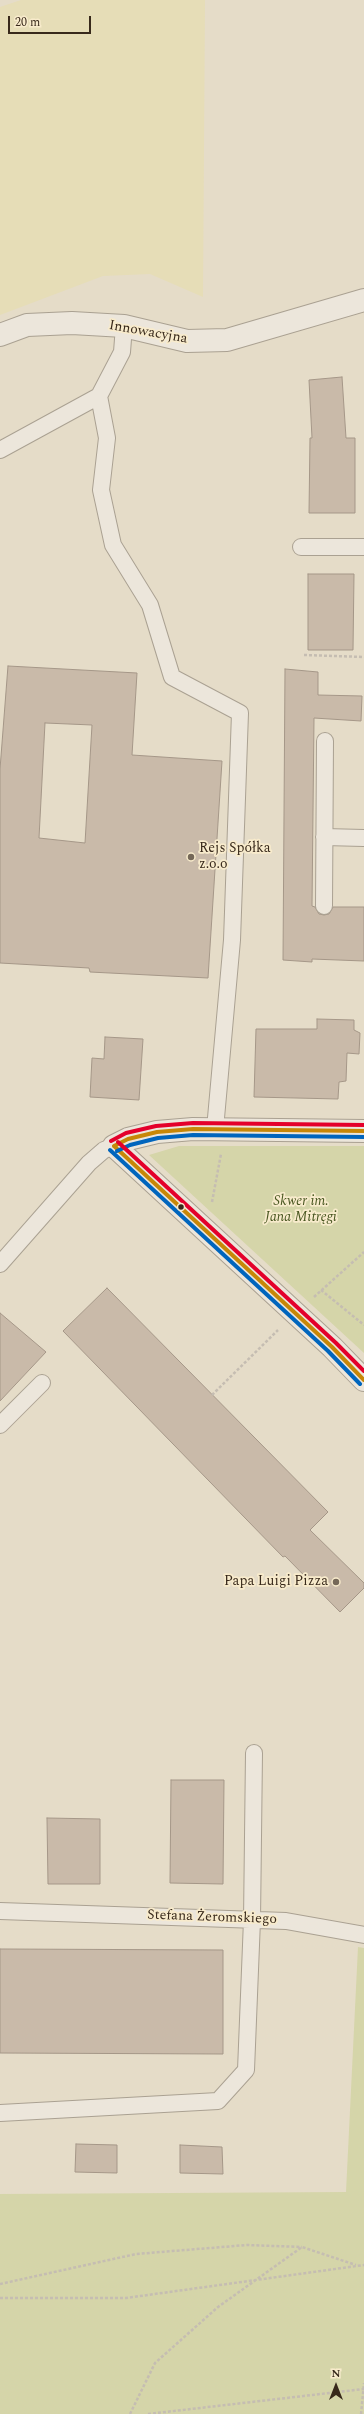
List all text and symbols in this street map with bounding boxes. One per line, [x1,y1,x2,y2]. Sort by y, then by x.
scale bar [10,8,93,34]
text: 20 m [15,13,40,32]
street label: Innowacyjna [107,318,189,348]
place label: Rejs Spółka z.o.o [199,841,271,874]
marker: Rejs Spółka z.o.o [186,852,196,862]
park label: Skwer im. Jana Mitręgi [265,1194,337,1226]
unlabelled marker [176,1202,186,1212]
place label: Papa Luigi Pizza [224,1574,328,1590]
marker: Papa Luigi Pizza [331,1577,341,1587]
street label: Stefana Żeromskiego [147,1907,277,1929]
text: N [332,2365,340,2382]
north arrow [316,2366,356,2406]

